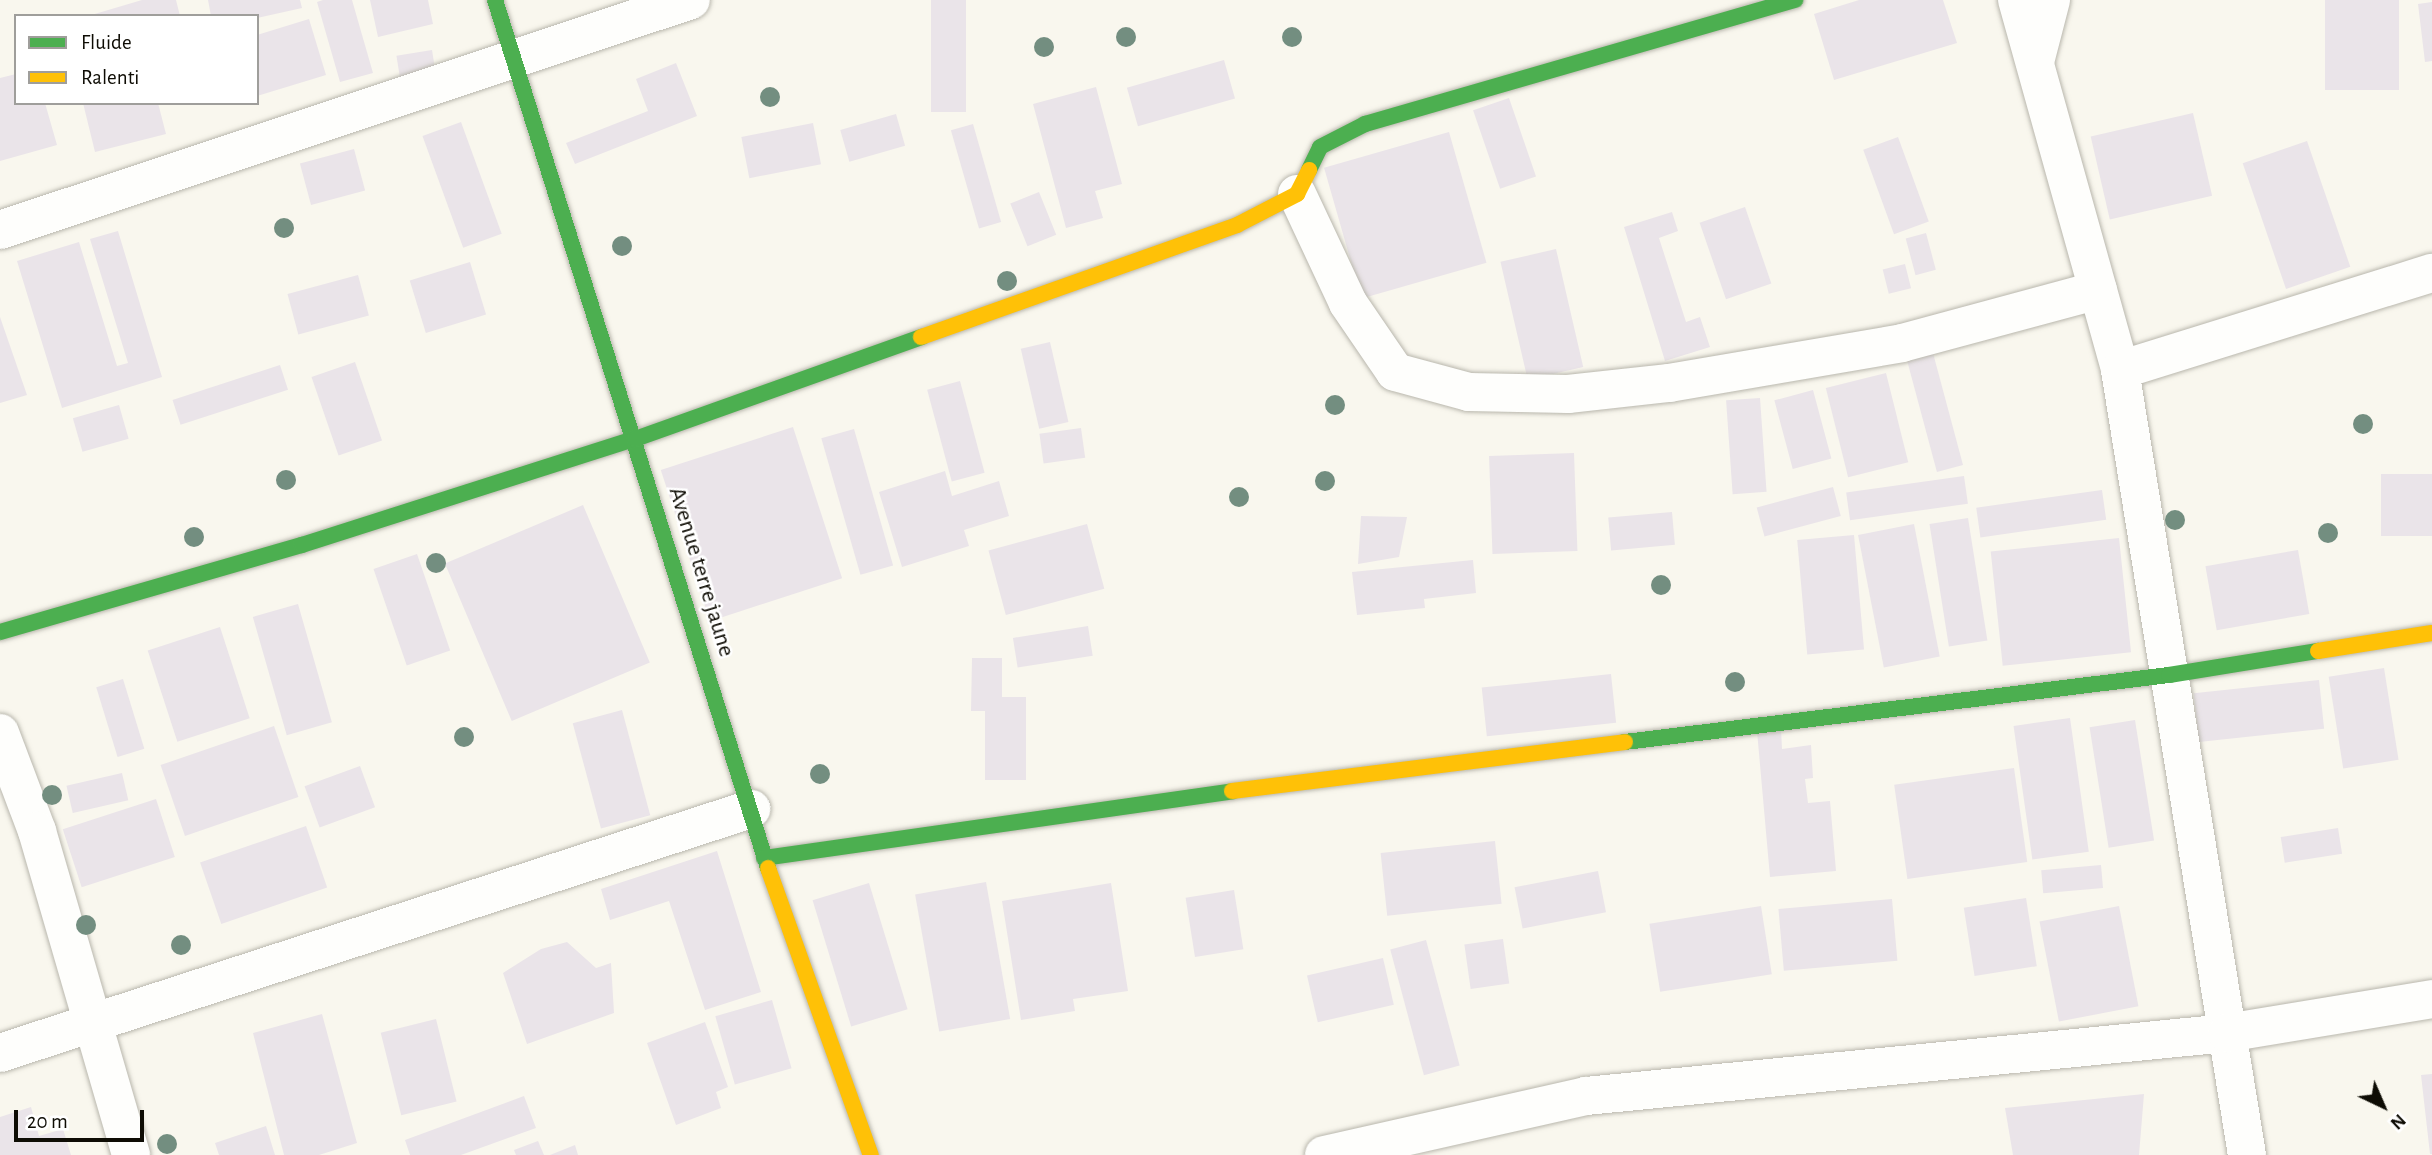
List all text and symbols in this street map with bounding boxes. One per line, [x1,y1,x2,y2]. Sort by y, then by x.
legend [14,14,259,105]
text: Fluide [81,32,132,53]
text: Ralenti [81,67,139,88]
street label: Avenue terre jaune [662,484,740,660]
north arrow [2348,1071,2418,1141]
scale bar [18,1096,147,1140]
text: N [2387,1110,2409,1133]
text: 20 m [27,1111,68,1132]

